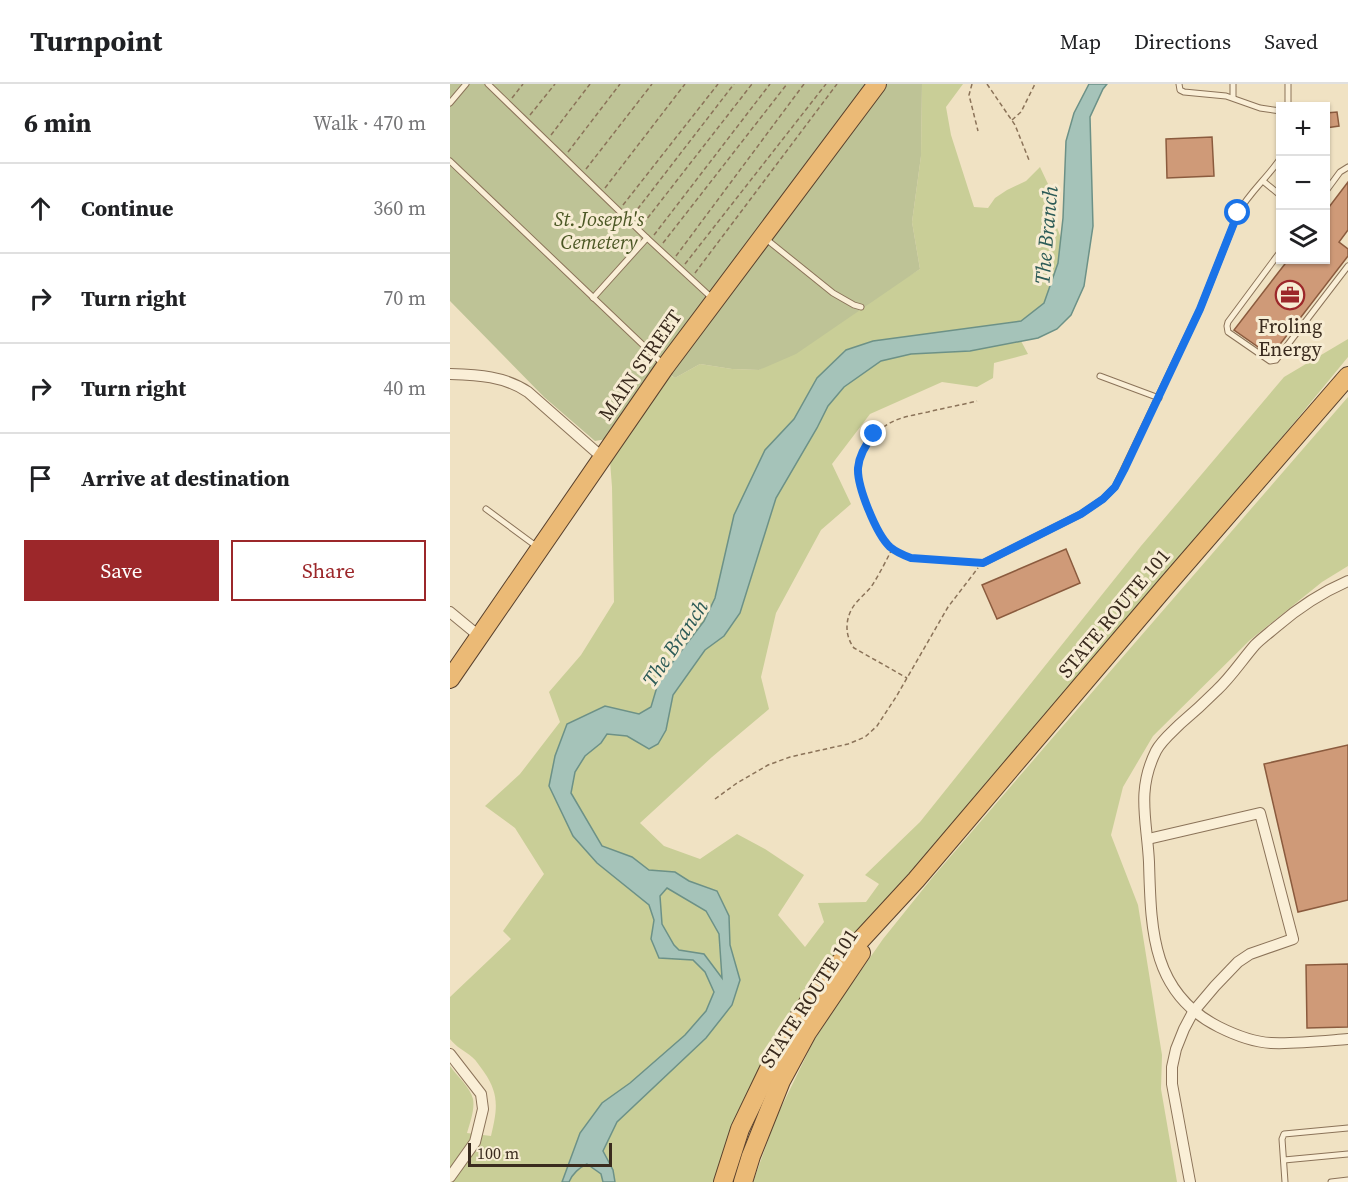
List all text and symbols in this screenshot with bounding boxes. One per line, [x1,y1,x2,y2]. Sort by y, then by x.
text: Turnpoint [30,22,162,60]
text: Map [1060,27,1101,56]
text: Directions [1134,27,1231,56]
text: Saved [1264,27,1318,56]
map controls [1276,102,1330,264]
button: + [1276,102,1330,156]
text: 6 min [24,105,91,141]
text: Walk · 470 m [313,109,426,137]
button: − [1276,156,1330,210]
water label: The Branch [1027,184,1065,286]
icon: ahead [24,192,57,225]
text: Continue [81,193,174,223]
text: 360 m [373,194,426,222]
route start [1224,199,1250,225]
park label: St. Joseph's Cemetery [554,205,645,256]
button: layers [1276,210,1330,264]
office icon: Froling Energy [1274,279,1306,311]
icon: right [24,282,57,315]
text: Turn right [81,283,186,313]
text: 70 m [383,284,426,312]
street label: MAIN STREET [591,304,689,426]
place label: Froling Energy [1258,312,1322,363]
icon: right [24,372,57,405]
text: Turn right [81,373,186,403]
text: 40 m [383,374,426,402]
route end [860,420,886,446]
icon: arrive [24,462,57,495]
text: Arrive at destination [81,463,290,493]
button: Save [24,540,219,601]
button: Share [231,540,426,601]
street label: STATE ROUTE 101 [1052,542,1176,684]
water label: The Branch [635,593,715,692]
street label: STATE ROUTE 101 [753,923,865,1073]
scale bar [468,1140,612,1168]
text: 100 m [477,1142,519,1164]

